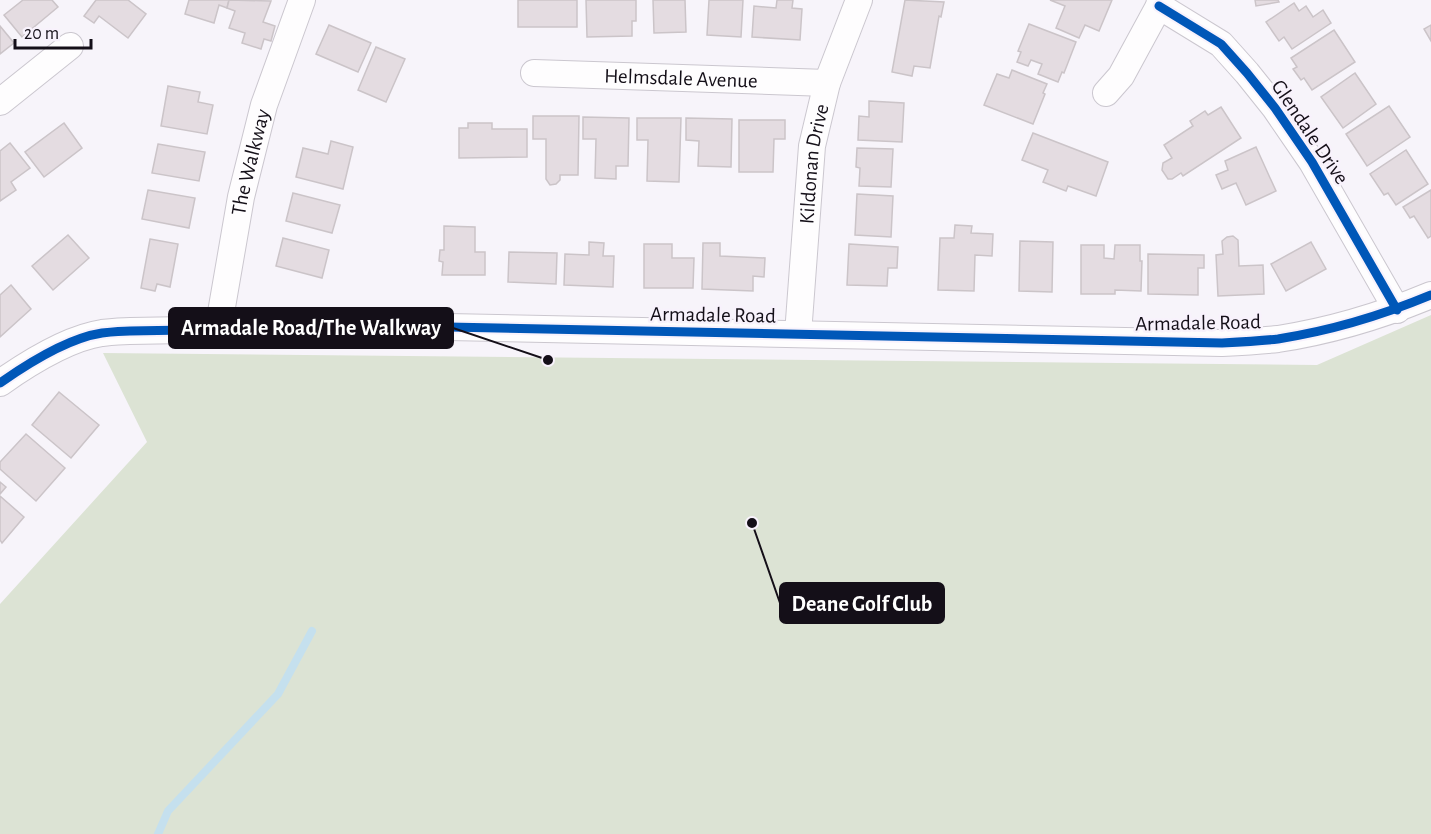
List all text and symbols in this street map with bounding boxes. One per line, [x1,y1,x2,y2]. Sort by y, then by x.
scale bar [15,12,92,50]
text: 20 m [24,25,59,43]
street label: Helmsdale Avenue [604,65,758,91]
street label: Glendale Drive [1268,76,1352,188]
street label: Kildonan Drive [796,102,832,225]
street label: The Walkway [228,107,273,217]
street label: Armadale Road [650,303,776,327]
callout: Armadale Road/The Walkway [169,308,453,348]
street label: Armadale Road [1135,311,1261,335]
text: Armadale Road/The Walkway [181,317,441,340]
callout: Deane Golf Club [780,583,944,623]
text: Deane Golf Club [792,593,932,615]

